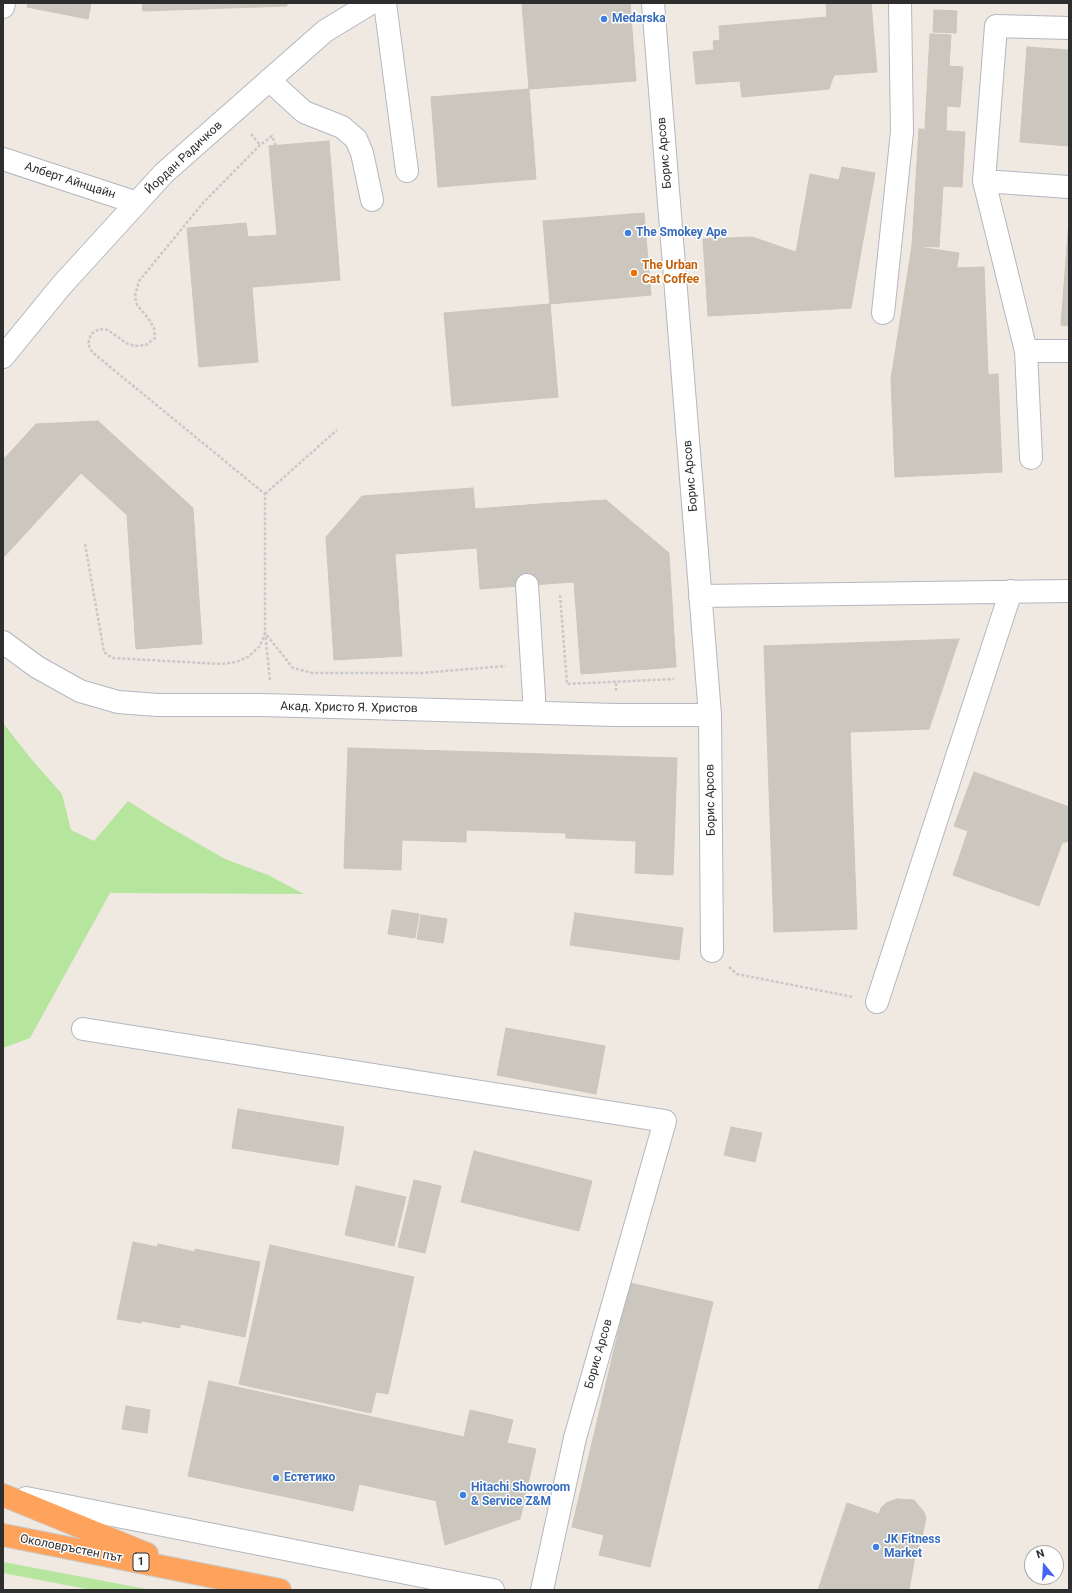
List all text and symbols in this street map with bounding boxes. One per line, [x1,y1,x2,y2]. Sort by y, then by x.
place label: Medarska [612,12,666,26]
marker: Medarska [599,14,609,24]
street label: Борис Арсов [655,117,675,189]
street label: Йордан Радичков [142,118,226,198]
street label: Алберт Айнщайн [23,159,117,203]
place label: The Smokey Ape [636,226,727,240]
marker: The Smokey Ape [623,228,633,238]
place label: The Urban Cat Coffee [642,259,699,287]
marker: The Urban Cat Coffee [629,268,639,278]
street label: Борис Арсов [681,440,701,512]
street label: Акад. Христо Я. Христов [280,700,418,716]
street label: Борис Арсов [703,764,719,836]
street label: Борис Арсов [582,1317,616,1391]
place label: Естетико [284,1471,335,1485]
marker: Естетико [271,1473,281,1483]
place label: Hitachi Showroom & Service Z&M [471,1481,570,1509]
marker: Hitachi Showroom & Service Z&M [458,1490,468,1500]
street label: Околовръстен път [19,1532,123,1566]
place label: JK Fitness Market [884,1533,941,1561]
marker: JK Fitness Market [871,1542,881,1552]
north arrow [1024,1545,1064,1585]
text: N [1035,1547,1046,1561]
road number: 1 [133,1553,149,1571]

